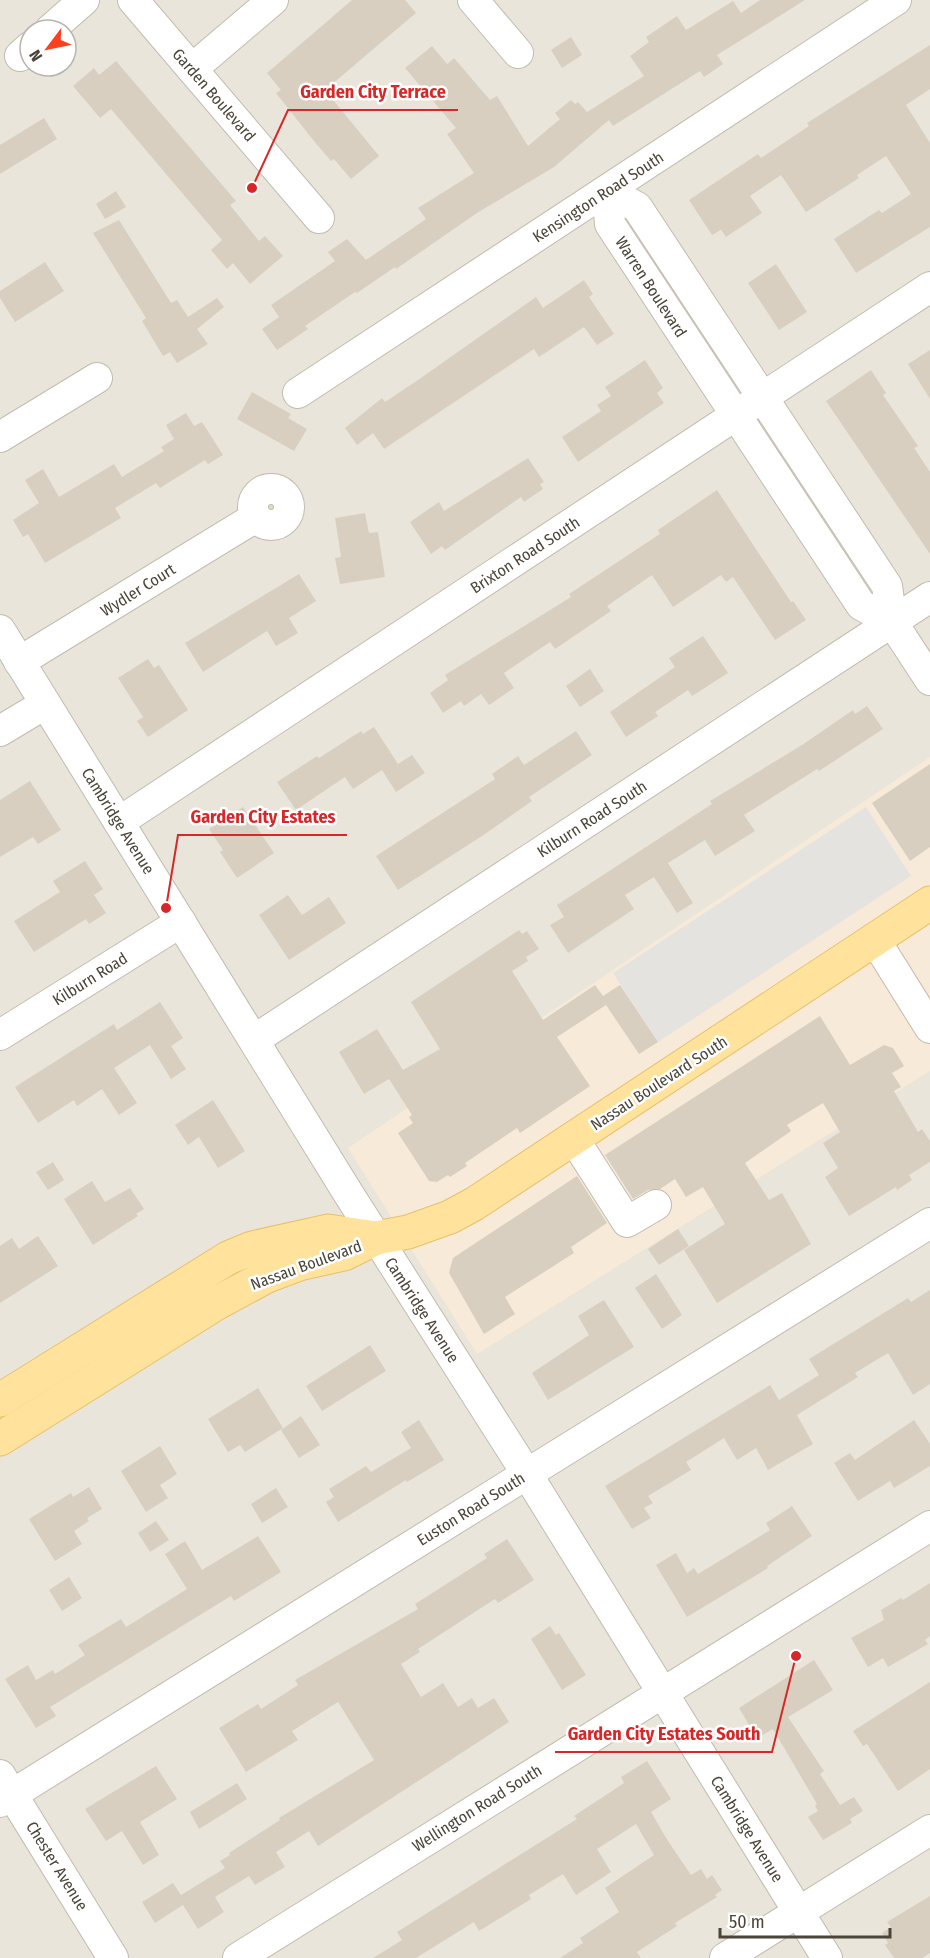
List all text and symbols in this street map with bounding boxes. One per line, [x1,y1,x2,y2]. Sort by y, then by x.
north arrow [18,18,78,78]
street label: Garden Boulevard [169,45,259,145]
text: N [25,47,46,65]
callout: Garden City Terrace [288,74,458,110]
text: Garden City Terrace [300,81,446,103]
street label: Kensington Road South [529,148,667,246]
street label: Warren Boulevard [611,233,691,341]
street label: Brixton Road South [467,513,583,597]
street label: Wydler Court [97,559,179,620]
street label: Cambridge Avenue [78,764,158,878]
street label: Kilburn Road South [534,777,650,861]
callout: Garden City Estates [178,799,347,835]
text: Garden City Estates [191,806,336,828]
street label: Kilburn Road [49,949,131,1009]
street label: Nassau Boulevard South [587,1032,731,1134]
street label: Nassau Boulevard [248,1236,364,1294]
street label: Cambridge Avenue [381,1254,463,1366]
street label: Euston Road South [414,1468,528,1550]
callout: Garden City Estates South [555,1716,772,1752]
text: Garden City Estates South [568,1723,760,1745]
street label: Wellington Road South [409,1760,545,1856]
street label: Cambridge Avenue [707,1772,787,1886]
street label: Chester Avenue [22,1818,92,1914]
scale bar [720,1901,890,1939]
text: 50 m [729,1911,765,1933]

